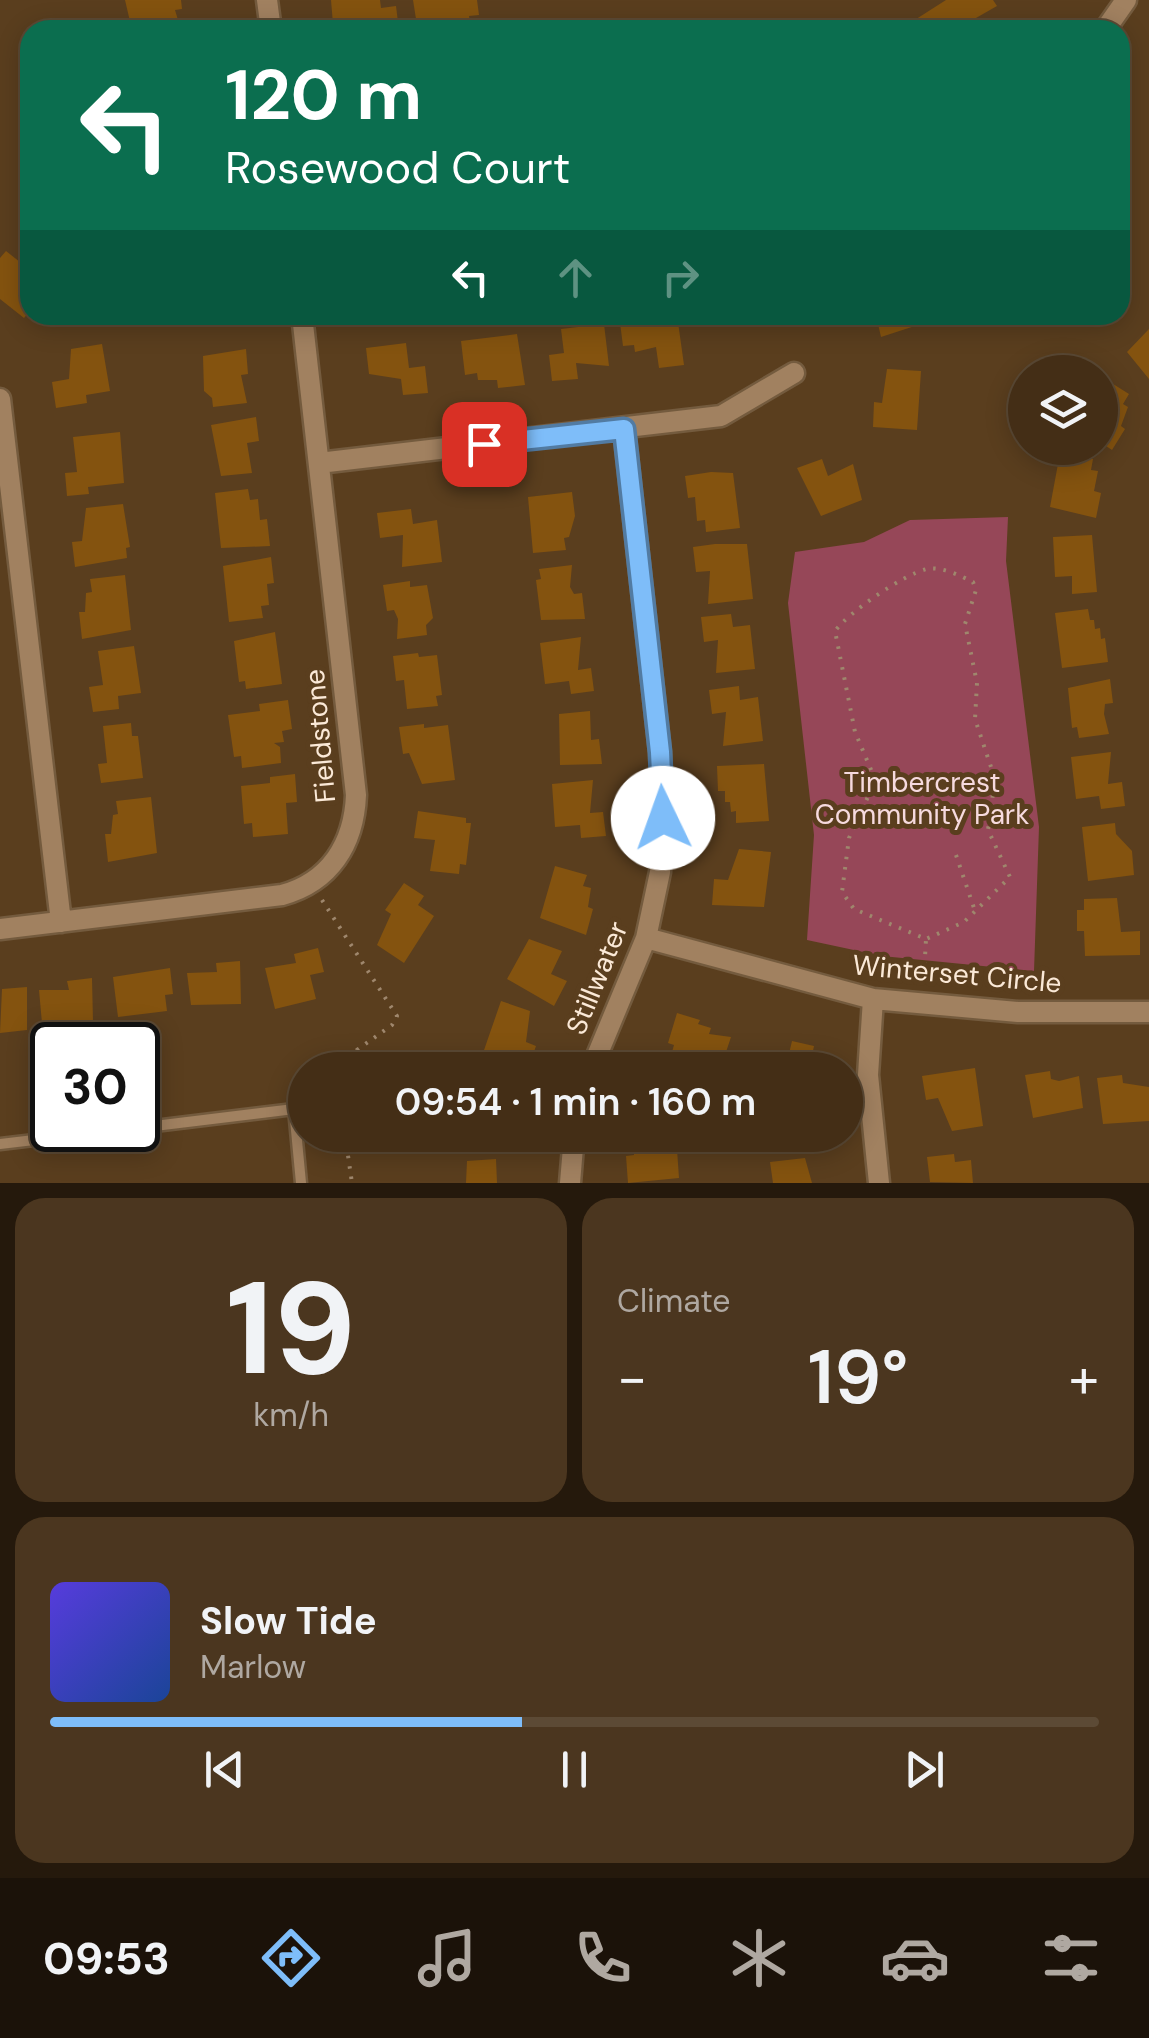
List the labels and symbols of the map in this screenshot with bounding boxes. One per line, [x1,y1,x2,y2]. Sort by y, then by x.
pin [442,402,527,487]
street label: Fieldstone [296,668,344,804]
park label: Timbercrest Community Park [815,764,1029,833]
position arrow [611,766,715,870]
street label: Stillwater [558,916,636,1040]
street label: Winterset Circle [851,946,1063,1002]
speed limit sign: 30 [30,1022,160,1152]

